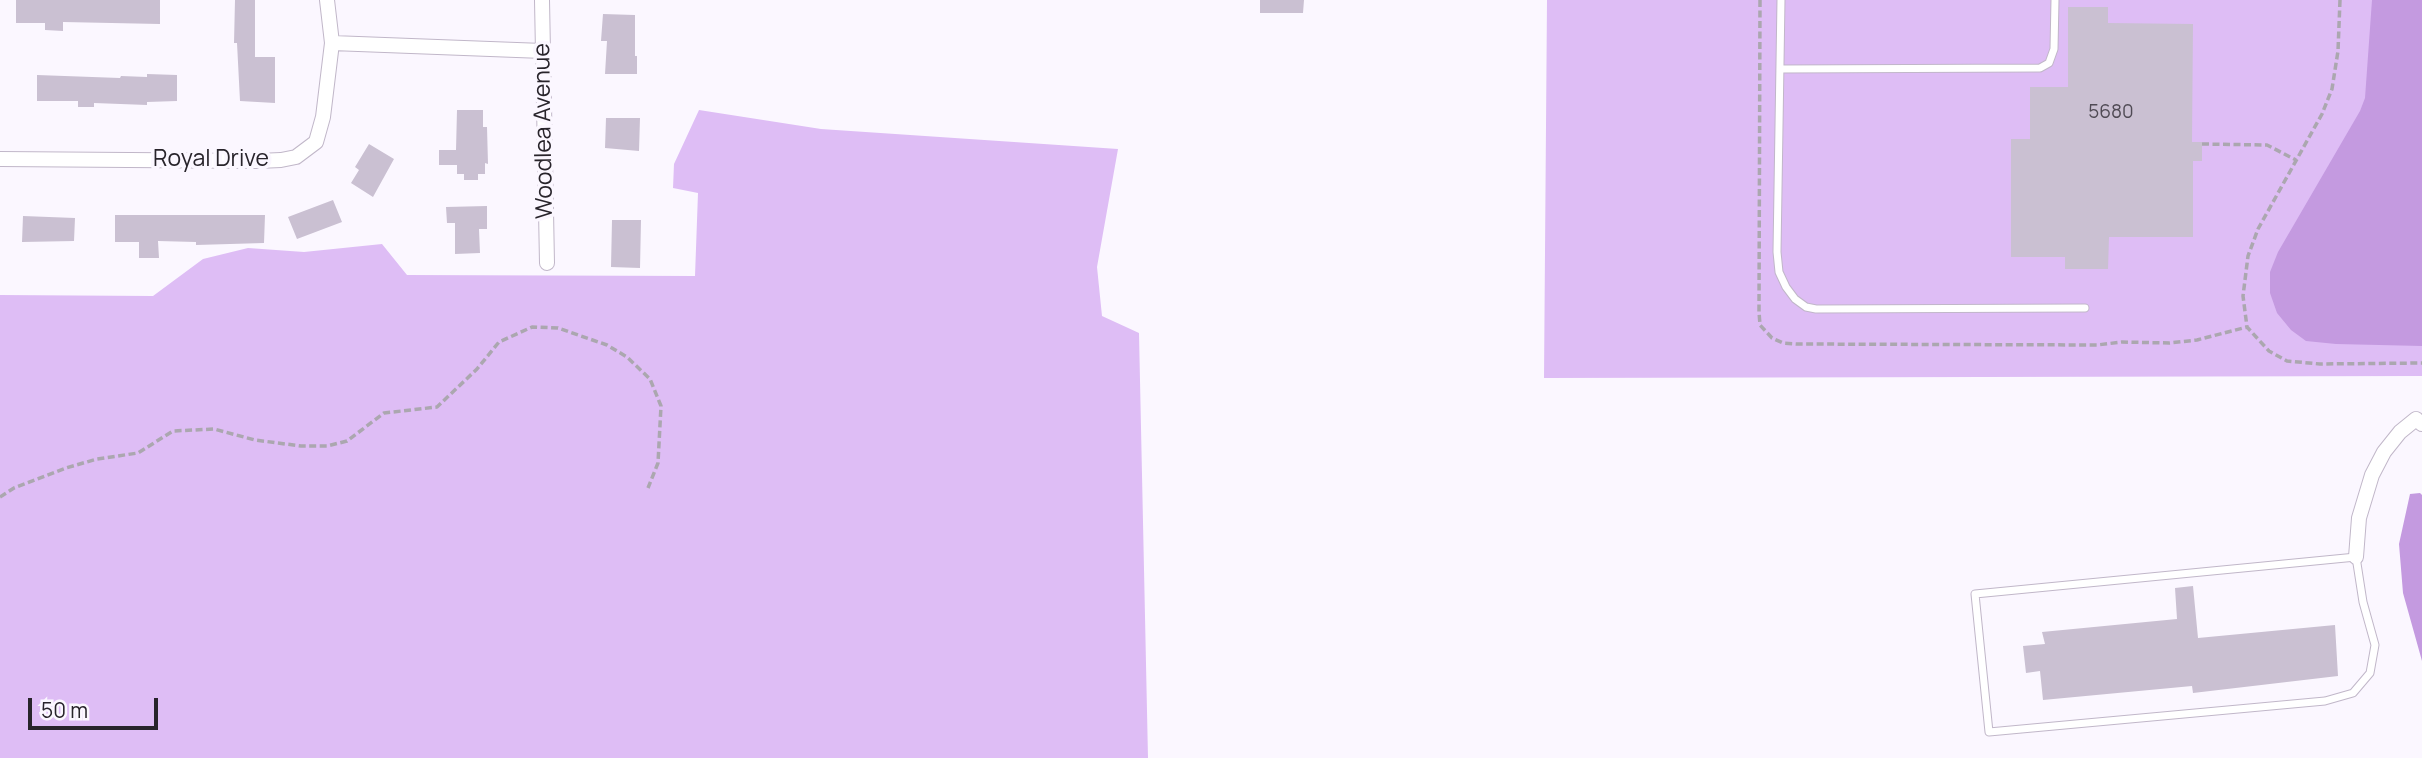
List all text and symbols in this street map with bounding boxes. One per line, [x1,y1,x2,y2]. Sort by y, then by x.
street label: Woodlea Avenue [529,43,559,219]
house number: 5680 [2088,102,2134,124]
street label: Royal Drive [153,146,269,174]
scale bar [32,684,161,728]
text: 50 m [41,696,88,724]

